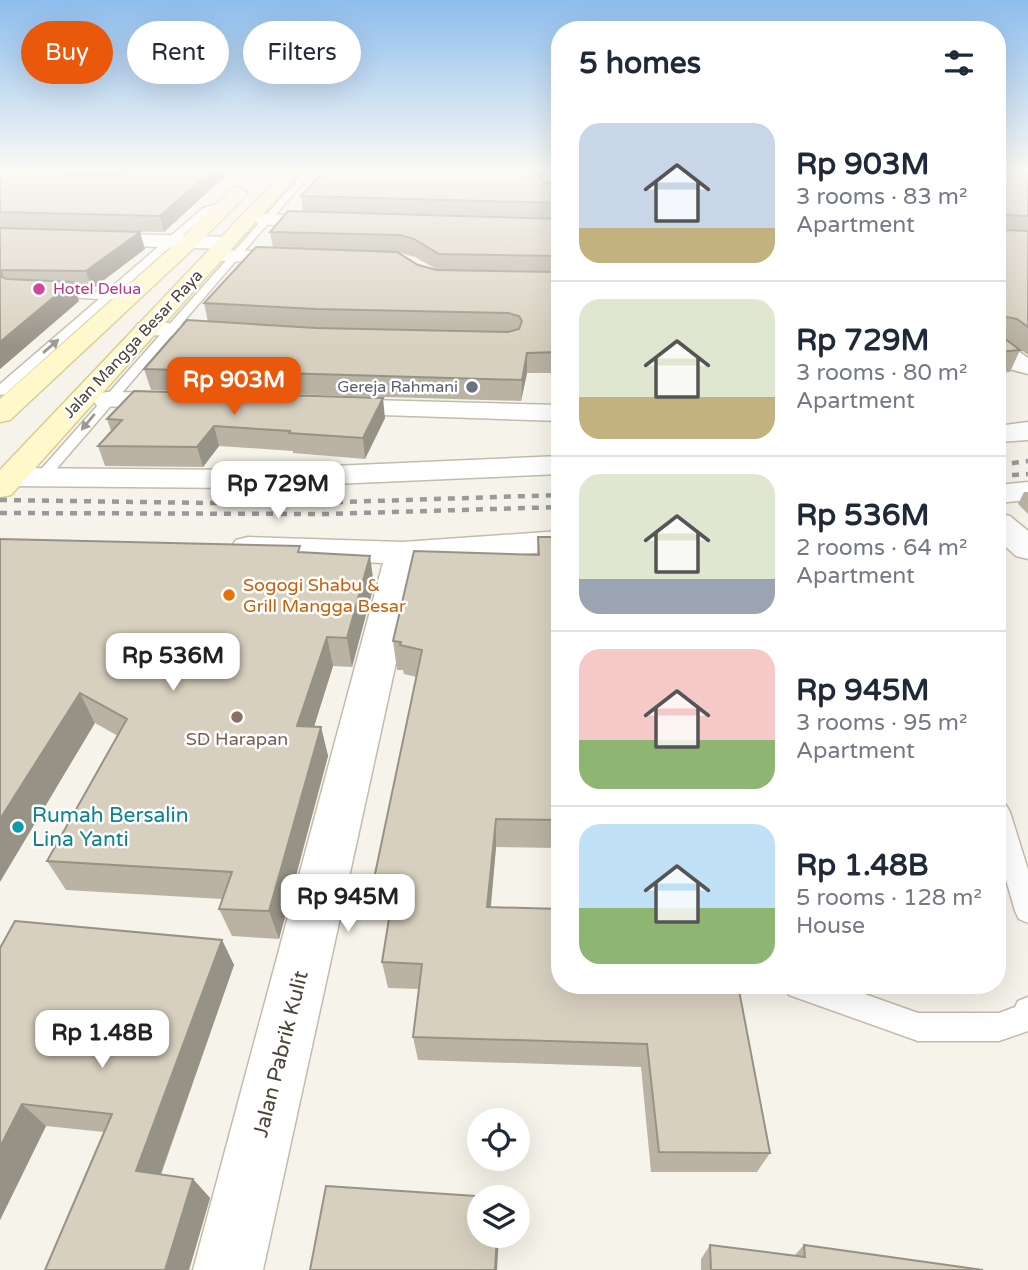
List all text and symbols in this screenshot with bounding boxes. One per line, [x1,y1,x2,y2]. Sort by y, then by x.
chip: Buy [21,21,113,84]
chip: Rent [127,21,229,84]
chip: Filters [243,21,361,84]
icon: filters [940,44,978,82]
text: 5 homes [579,45,701,82]
text: Rp 903M [796,146,930,183]
icon: home [635,151,719,235]
text: 3 rooms · 83 m² [796,183,967,211]
text: Apartment [796,211,915,239]
street label: Jalan Mangga Besar Raya [59,266,207,422]
place label: Hotel Delua [53,279,141,299]
marker: Hotel Delua [31,281,47,297]
text: Rp 729M [796,322,930,359]
icon: home [635,327,719,411]
one-way arrow [43,339,60,354]
pin: Rp 903M [169,358,299,417]
text: 3 rooms · 80 m² [796,359,967,387]
text: Rp 903M [183,366,285,394]
place label: Gereja Rahmani [337,377,458,397]
marker: Gereja Rahmani [464,379,480,395]
text: Apartment [796,387,915,415]
one-way arrow [81,414,96,431]
pin: Rp 729M [213,462,343,521]
text: Rp 729M [227,470,329,498]
text: Rp 536M [796,497,930,534]
icon: home [635,502,719,586]
text: 2 rooms · 64 m² [796,534,967,562]
text: Apartment [796,562,915,590]
place label: Sogogi Shabu & Grill Mangga Besar [243,574,406,617]
marker: Sogogi Shabu & Grill Mangga Besar [221,587,237,603]
pin: Rp 536M [108,634,238,693]
text: Rp 536M [122,642,224,670]
text: Rp 945M [796,672,930,709]
icon: home [635,677,719,761]
marker: SD Harapan [229,709,245,725]
text: 3 rooms · 95 m² [796,709,967,737]
place label: SD Harapan [186,728,288,750]
text: Apartment [796,737,915,765]
place label: Rumah Bersalin Lina Yanti [32,803,189,852]
marker: Rumah Bersalin Lina Yanti [10,819,26,835]
text: Rp 1.48B [796,847,929,884]
icon: home [635,852,719,936]
pin: Rp 945M [283,874,413,934]
text: Rp 945M [297,883,399,911]
text: 5 rooms · 128 m² [796,884,982,912]
text: House [796,912,865,940]
street label: Jalan Pabrik Kulit [248,968,314,1140]
pin: Rp 1.48B [30,1010,174,1070]
text: Rp 1.48B [51,1019,153,1047]
map controls [467,1108,530,1248]
button: locate [467,1108,530,1171]
button: layers [467,1185,530,1248]

